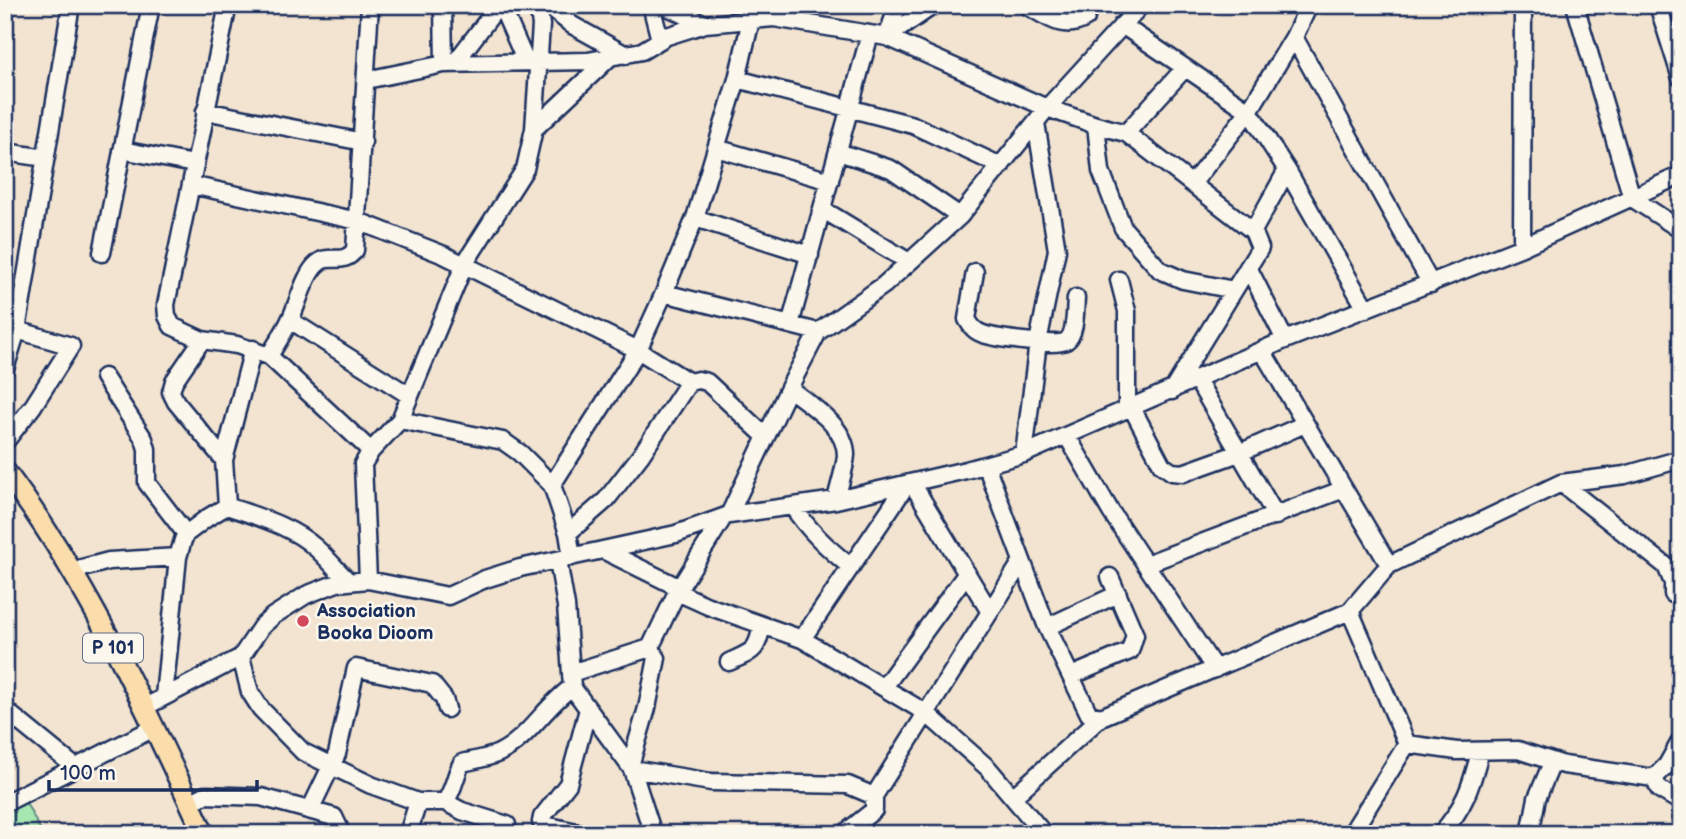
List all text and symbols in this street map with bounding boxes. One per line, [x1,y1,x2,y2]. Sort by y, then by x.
place label: Association Booka Dioom [316,600,433,645]
marker: Association Booka Dioom [295,613,311,629]
road number: P 101 [83,634,143,662]
scale bar [49,748,257,792]
text: 100 m [60,761,116,786]

